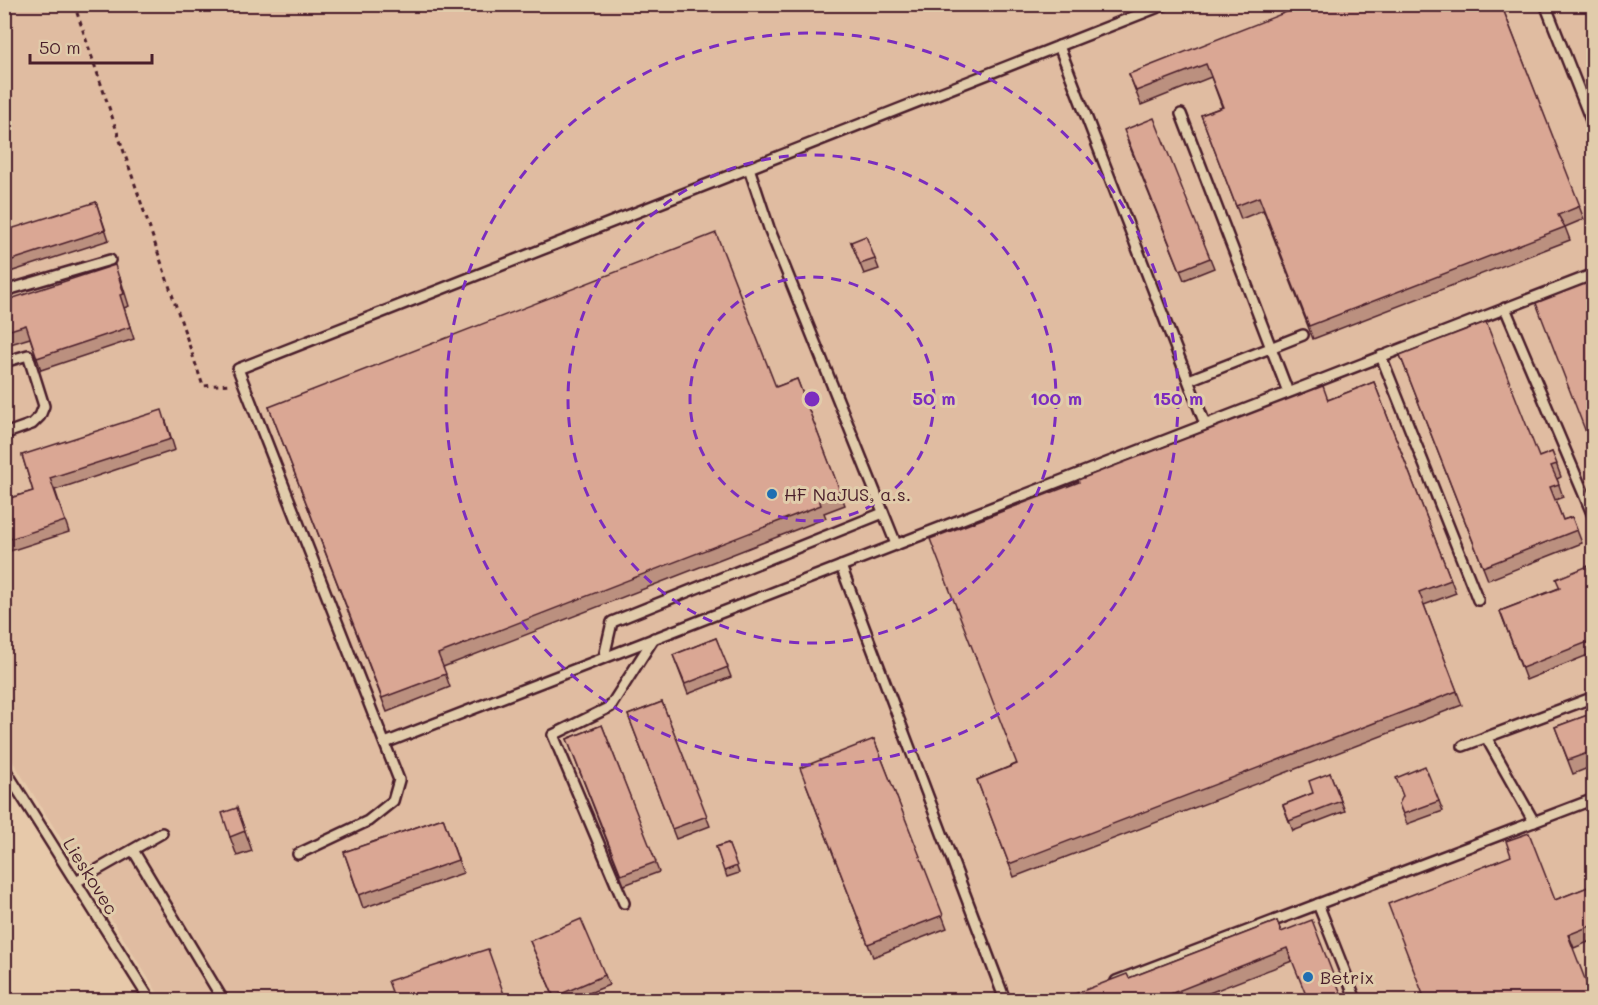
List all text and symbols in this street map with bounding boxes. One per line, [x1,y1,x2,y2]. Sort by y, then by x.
scale bar [30,27,152,65]
text: 50 m [39,35,81,59]
text: 50 m [913,386,955,410]
text: 100 m [1030,386,1082,410]
text: 150 m [1153,386,1203,410]
centre of rings [802,389,822,409]
place label: HF NaJUS, a.s. [784,482,911,506]
marker: HF NaJUS, a.s. [765,487,779,501]
street label: Lieskovec [58,833,124,919]
place label: Betrix [1320,965,1374,989]
marker: Betrix [1301,970,1315,984]

